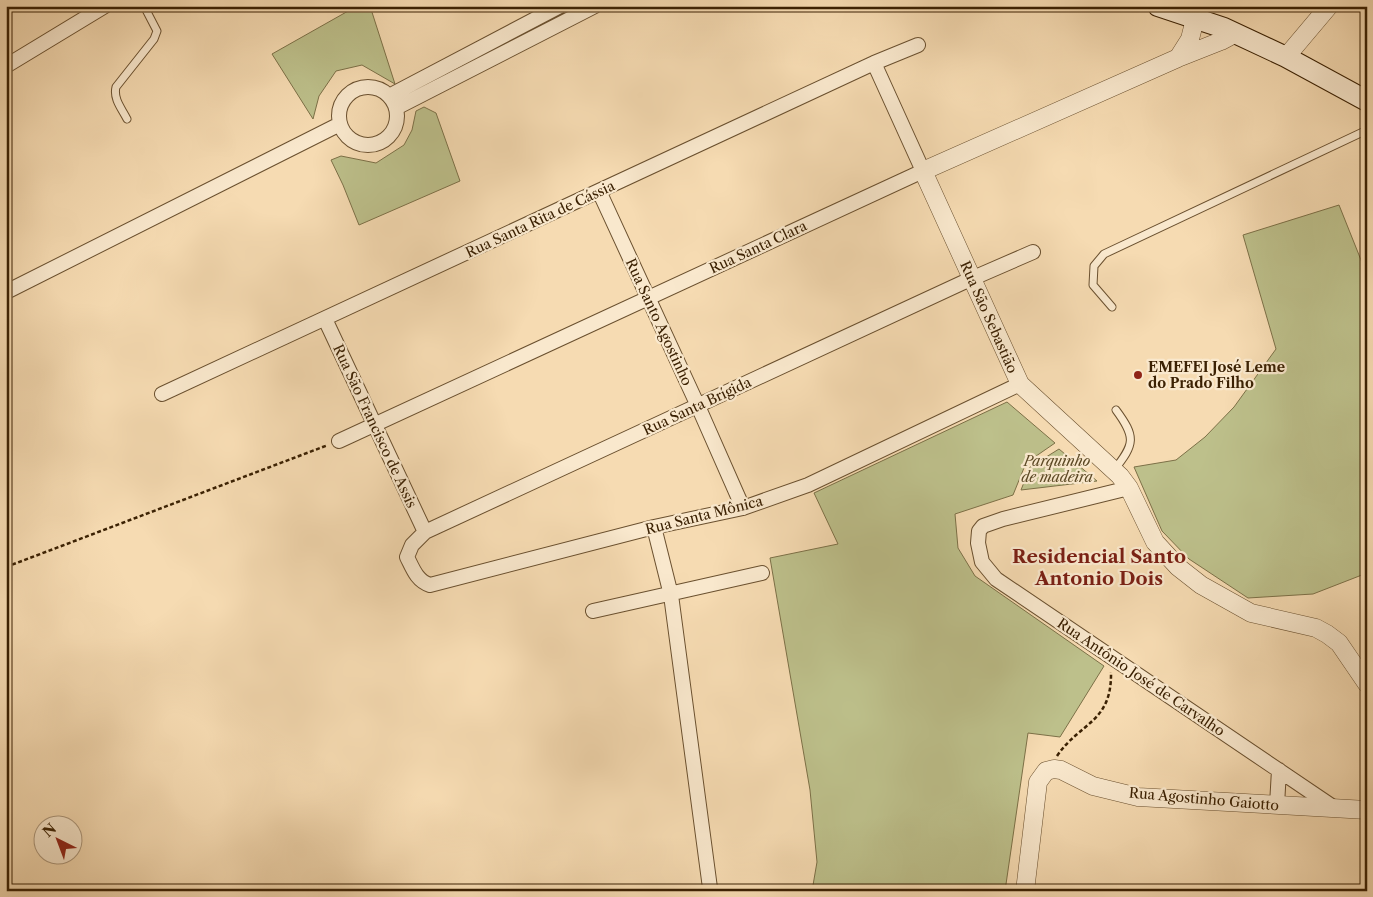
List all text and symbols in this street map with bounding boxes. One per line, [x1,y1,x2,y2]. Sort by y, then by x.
street label: Rua Santa Rita de Cássia [462,176,618,262]
street label: Rua Santa Clara [706,216,810,277]
street label: Rua Santo Agostinho [622,255,696,389]
street label: Rua São Sebastião [956,258,1022,376]
street label: Rua São Francisco de Assis [329,341,421,511]
place label: EMEFEI José Leme do Prado Filho [1148,358,1285,392]
marker: EMEFEI José Leme do Prado Filho [1132,369,1144,381]
street label: Rua Santa Brígida [640,373,755,439]
park label: Parquinho de madeira [1021,452,1093,486]
street label: Rua Santa Mônica [643,492,765,538]
district label: Residencial Santo Antonio Dois [1012,545,1186,590]
street label: Rua Antônio José de Carvalho [1054,614,1228,740]
street label: Rua Agostinho Gaiotto [1128,783,1280,815]
north arrow [32,814,82,864]
text: N [39,820,60,841]

